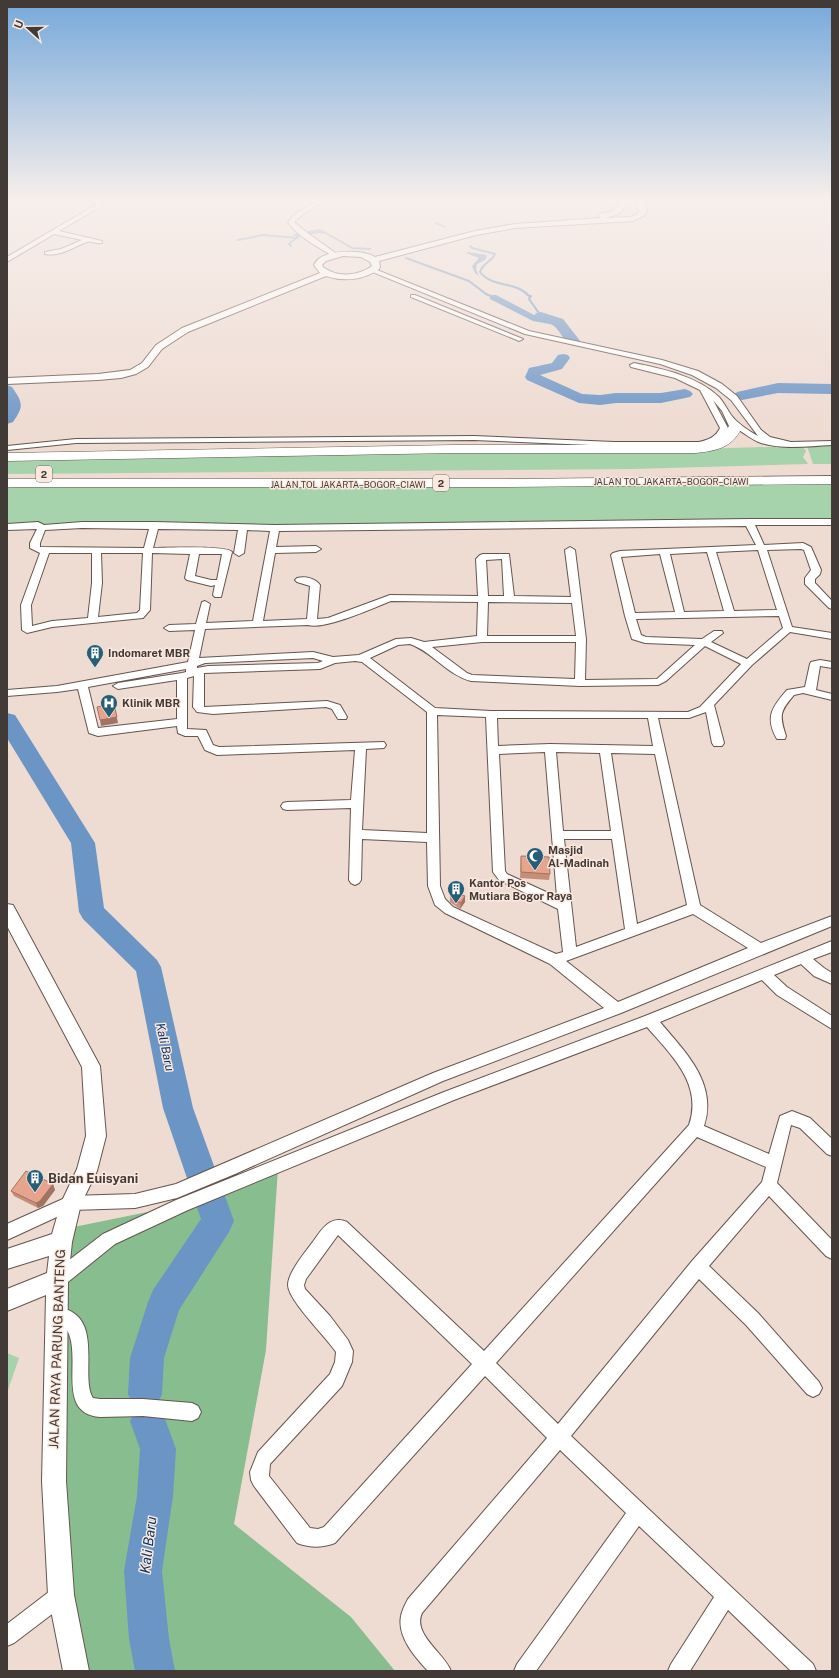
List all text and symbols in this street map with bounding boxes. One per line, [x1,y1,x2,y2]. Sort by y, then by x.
north arrow [8,8,48,48]
text: U [12,19,26,30]
road number: 2 [36,466,52,482]
road number: 2 [433,475,449,491]
street label: JALAN TOL JAKARTA–BOGOR–CIAWI [593,476,749,487]
street label: JALAN TOL JAKARTA–BOGOR–CIAWI [270,479,426,490]
building icon: Indomaret MBR [85,643,105,668]
place label: Indomaret MBR [108,647,190,659]
hospital icon: Klinik MBR [99,693,119,718]
place label: Klinik MBR [122,697,181,709]
place label: Masjid Al-Madinah [548,844,609,869]
mosque icon: Masjid Al-Madinah [525,846,545,871]
place label: Kantor Pos Mutiara Bogor Raya [469,877,572,902]
building icon: Kantor Pos Mutiara Bogor Raya [446,879,466,904]
water label: Kali Baru [153,1022,177,1073]
building icon: Bidan Euisyani [25,1168,45,1193]
place label: Bidan Euisyani [48,1171,138,1186]
street label: JALAN RAYA PARUNG BANTENG [46,1249,68,1449]
water label: Kali Baru [137,1516,159,1574]

